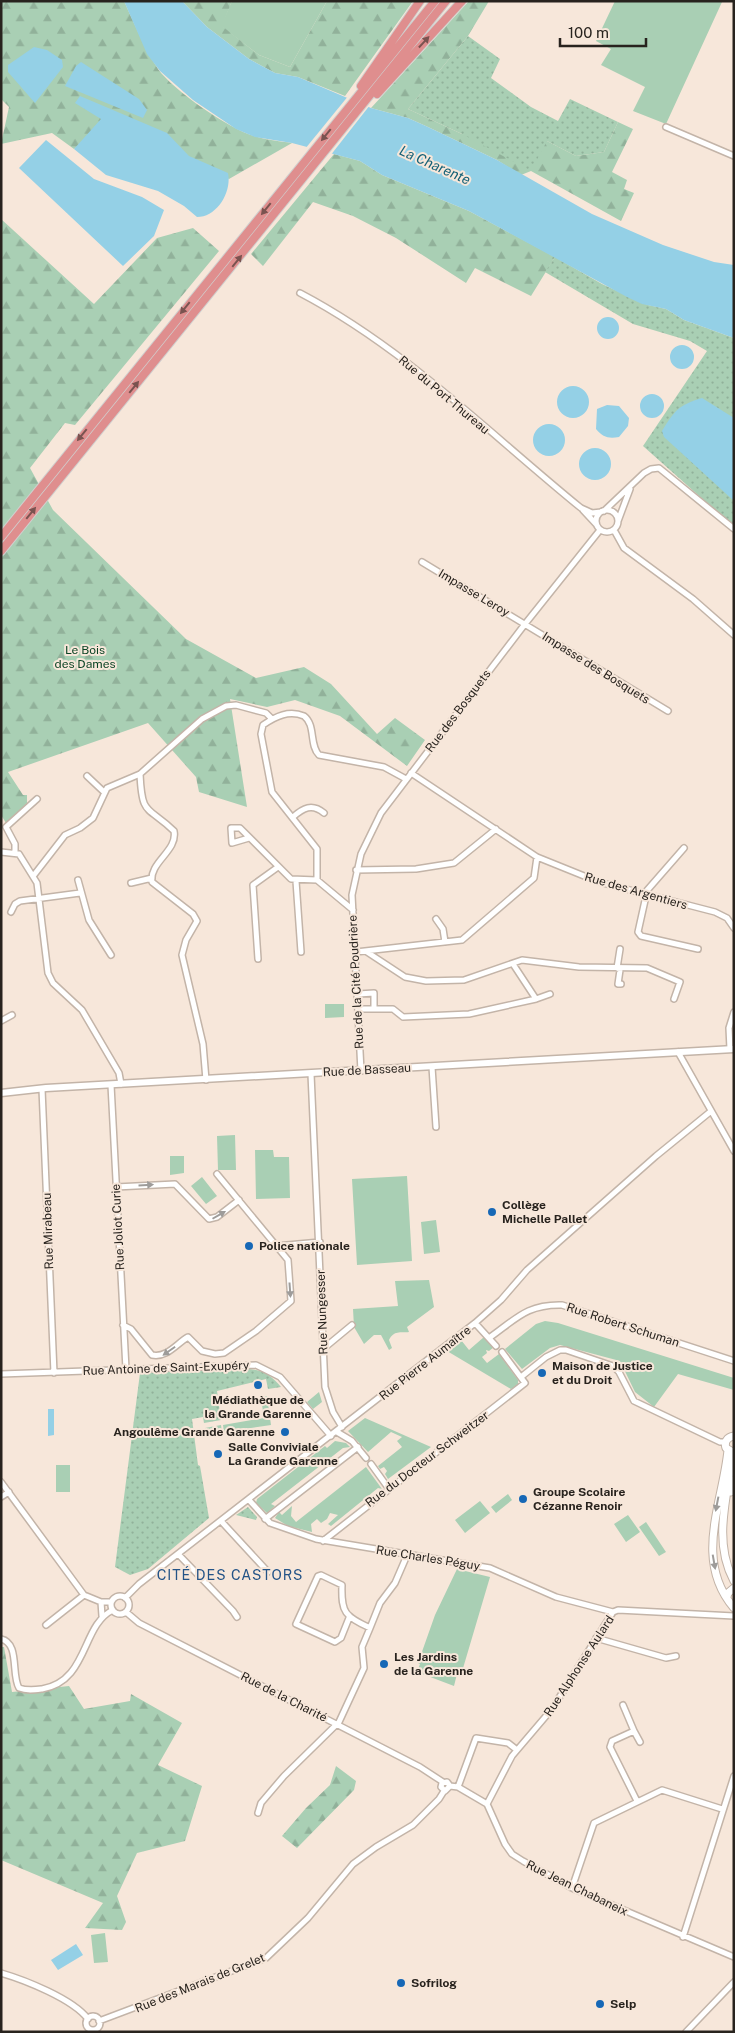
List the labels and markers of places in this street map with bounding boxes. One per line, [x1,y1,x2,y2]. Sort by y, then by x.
place label: Collège Michelle Pallet [502,1198,587,1226]
marker: Collège Michelle Pallet [486,1206,498,1218]
place label: Police nationale [259,1239,350,1253]
marker: Police nationale [243,1240,255,1252]
place label: Maison de Justice et du Droit [552,1359,653,1387]
marker: Maison de Justice et du Droit [536,1367,548,1379]
marker: Médiathèque de la Grande Garenne [252,1379,264,1391]
place label: Médiathèque de la Grande Garenne [204,1393,312,1421]
place label: Angoulême Grande Garenne [113,1425,275,1439]
marker: Angoulême Grande Garenne [279,1426,291,1438]
place label: Salle Conviviale La Grande Garenne [228,1440,338,1468]
marker: Salle Conviviale La Grande Garenne [212,1448,224,1460]
place label: Groupe Scolaire Cézanne Renoir [533,1485,625,1513]
marker: Groupe Scolaire Cézanne Renoir [517,1493,529,1505]
place label: Les Jardins de la Garenne [394,1650,473,1678]
marker: Les Jardins de la Garenne [378,1658,390,1670]
place label: Sofrilog [411,1976,457,1990]
marker: Sofrilog [395,1977,407,1989]
place label: Selp [610,1997,636,2011]
marker: Selp [594,1998,606,2010]

